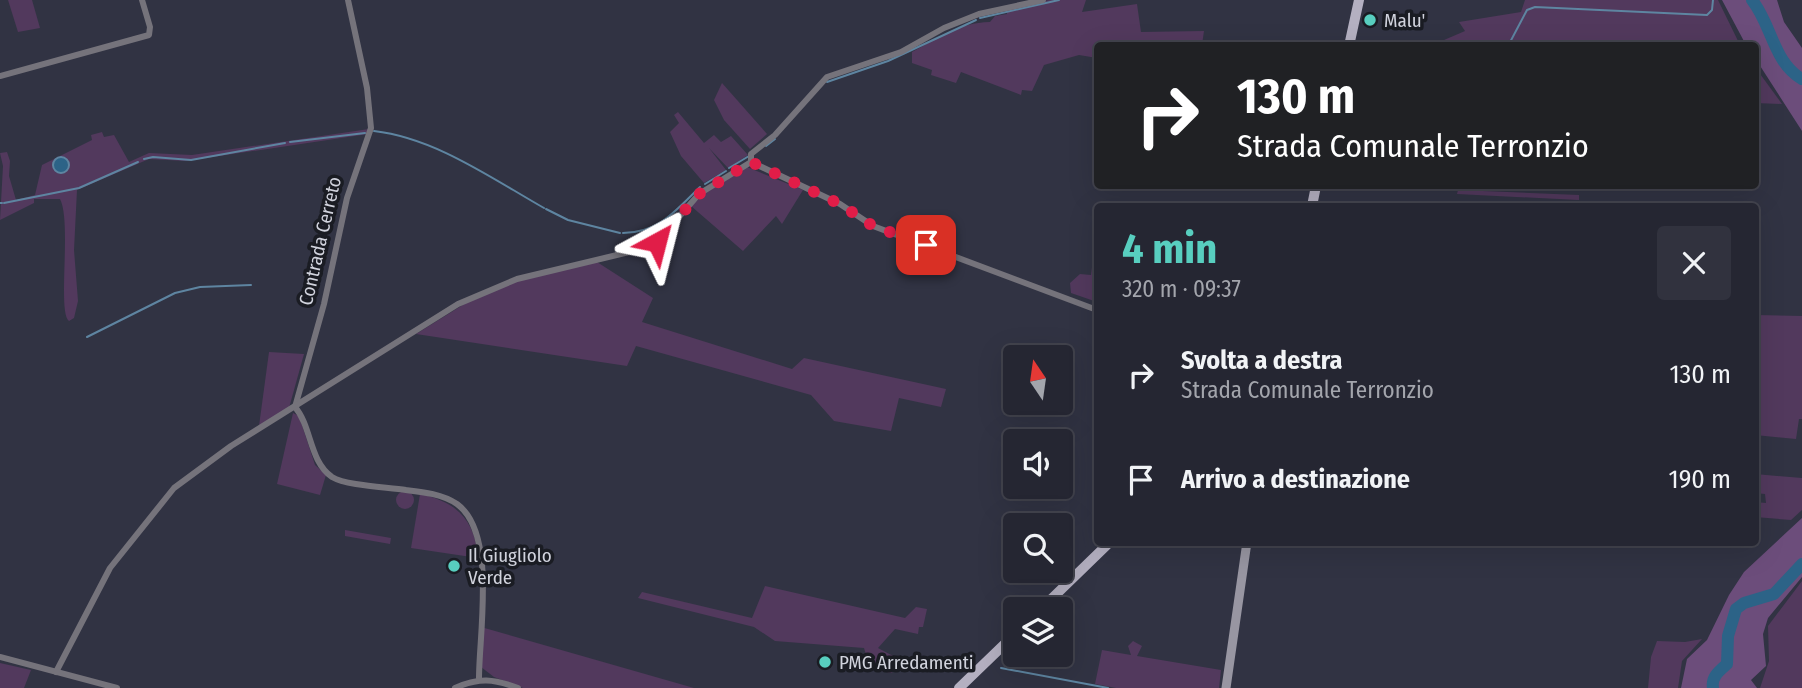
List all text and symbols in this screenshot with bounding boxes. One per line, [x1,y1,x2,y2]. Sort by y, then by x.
place label: Malu' [1384,9,1425,32]
marker: Malu' [1362,12,1378,28]
text: 130 m [1237,67,1355,126]
icon: right [1122,70,1213,161]
text: Strada Comunale Terronzio [1237,127,1589,165]
street label: Contrada Cerreto [294,174,346,308]
position arrow [620,205,694,279]
pin [896,215,956,275]
text: 4 min [1122,224,1217,274]
icon: arrive [907,226,945,264]
button: close [1657,226,1731,300]
text: 320 m · 09:37 [1122,275,1241,303]
north arrow [1003,345,1073,415]
map controls [1003,345,1073,667]
text: Svolta a destra [1181,345,1342,376]
icon: right [1122,356,1160,394]
text: 130 m [1669,359,1731,390]
text: Strada Comunale Terronzio [1181,376,1434,404]
button: sound [1003,429,1073,499]
icon: arrive [1122,461,1160,499]
text: Arrivo a destinazione [1181,464,1410,495]
text: 190 m [1669,464,1731,495]
button: search [1003,513,1073,583]
place label: Il Giugliolo Verde [468,544,552,589]
marker: Il Giugliolo Verde [446,558,462,574]
button: layers [1003,597,1073,667]
place label: PMG Arredamenti [839,651,974,674]
marker: PMG Arredamenti [817,654,833,670]

